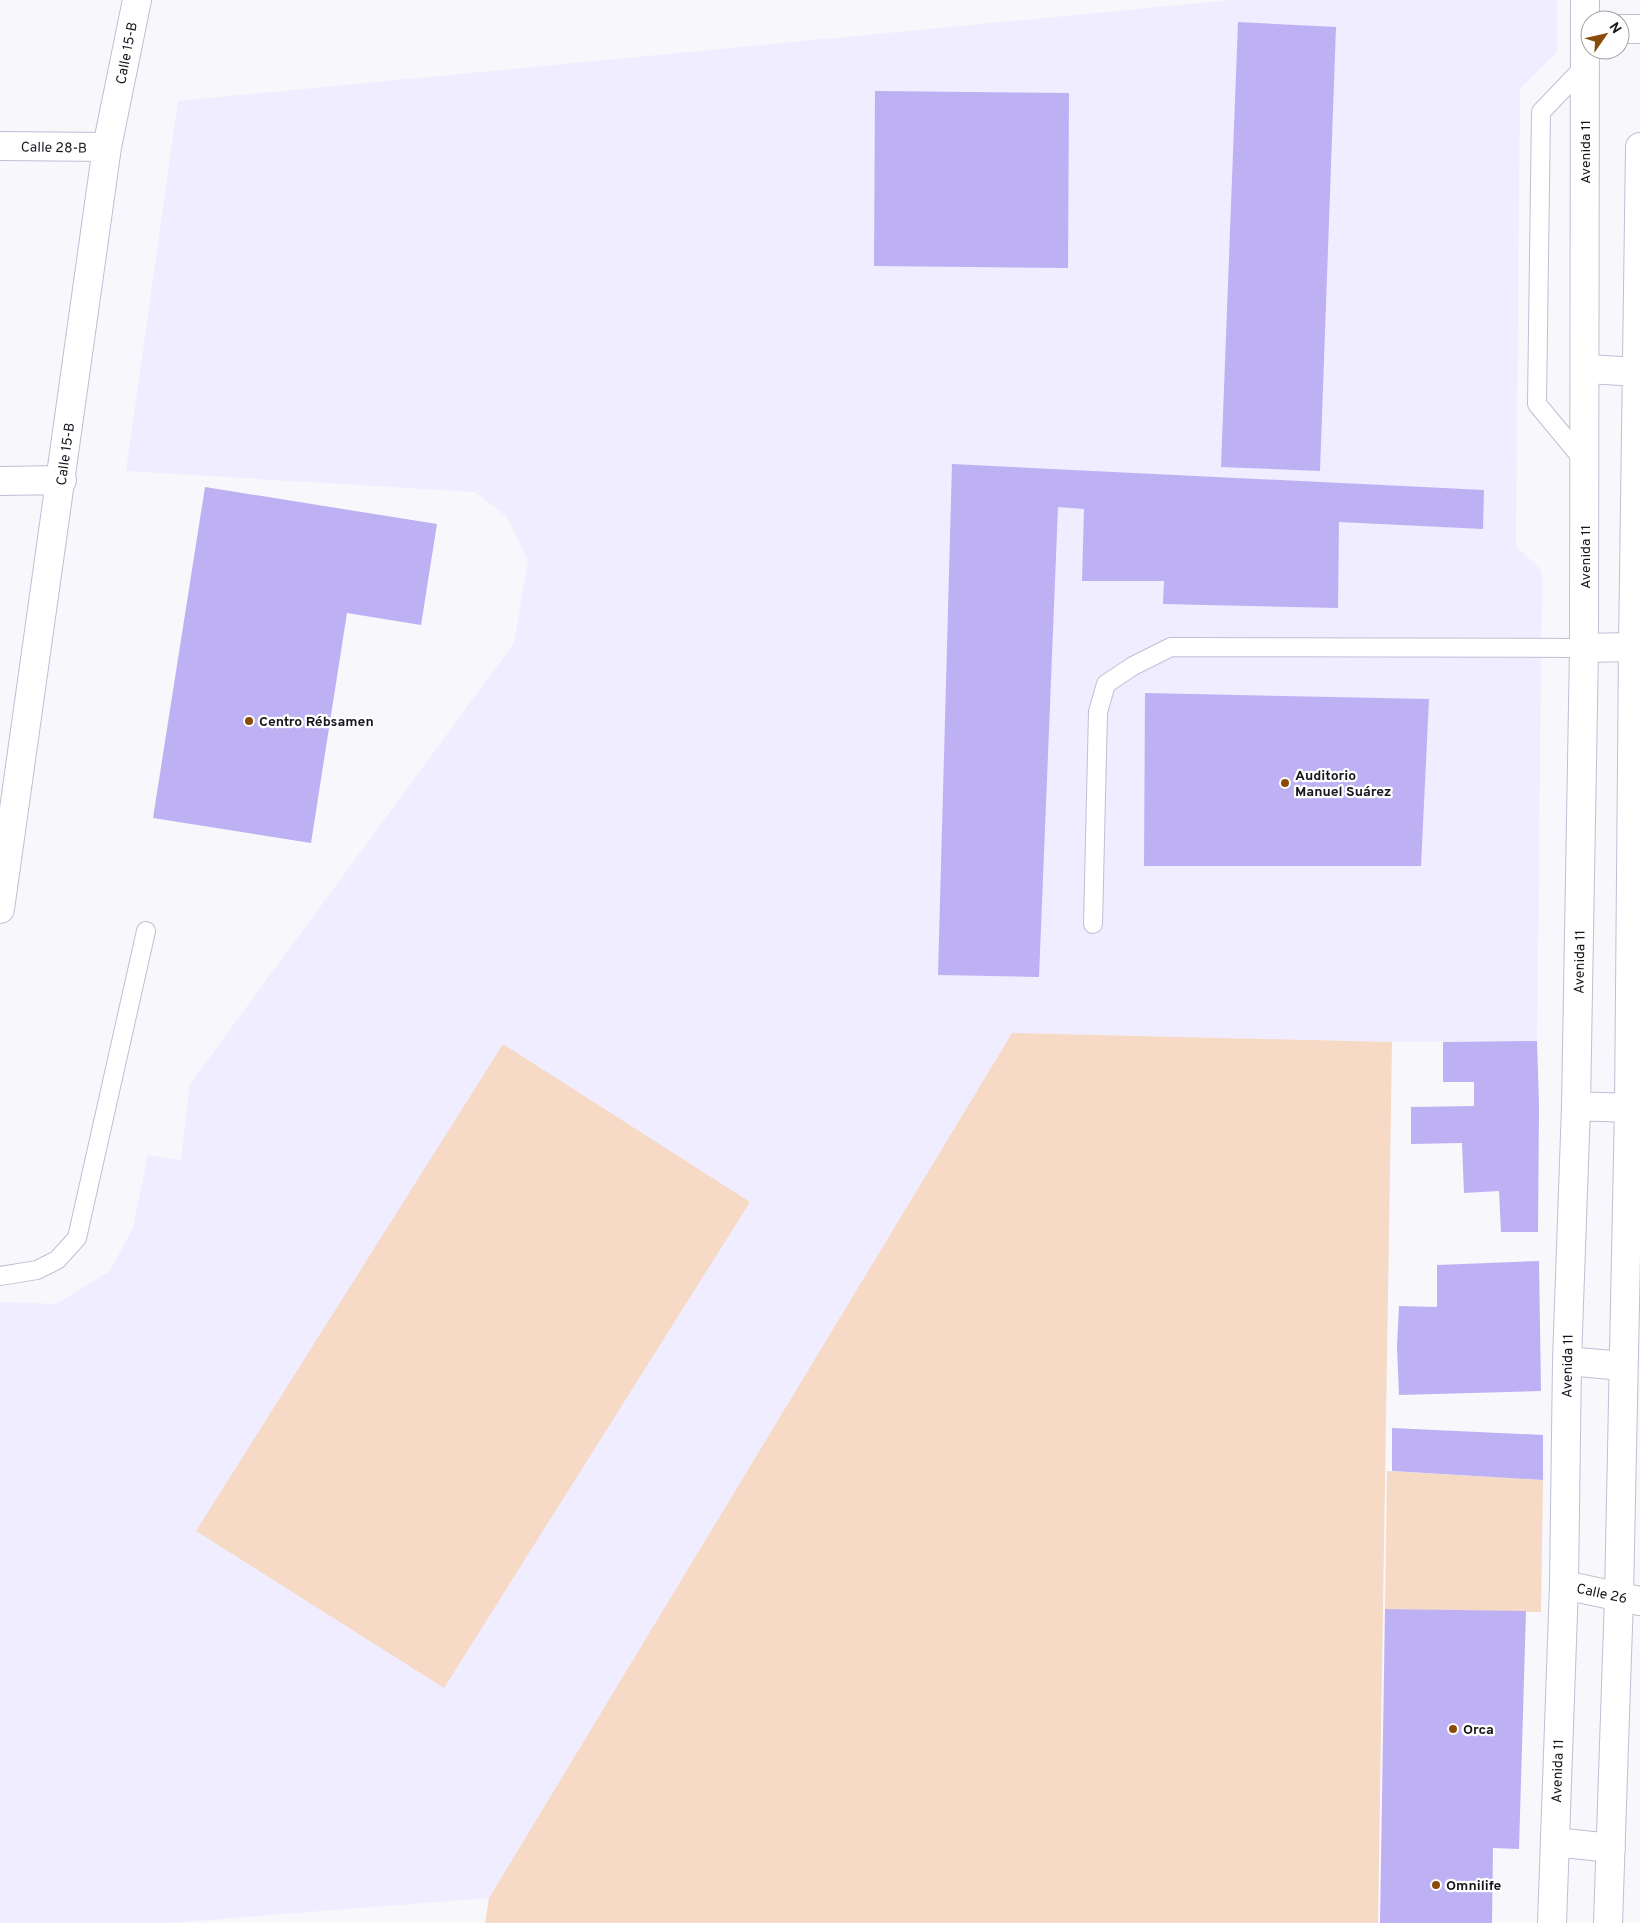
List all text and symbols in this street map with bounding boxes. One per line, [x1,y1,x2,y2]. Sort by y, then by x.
north arrow [1580,10,1630,60]
text: N [1605,20,1624,37]
street label: Calle 15-B [113,21,142,86]
street label: Avenida 11 [1578,120,1595,184]
street label: Calle 28-B [21,139,87,158]
street label: Calle 15-B [54,422,79,487]
street label: Avenida 11 [1578,525,1595,589]
place label: Centro Rébsamen [259,714,374,731]
marker: Centro Rébsamen [243,715,255,727]
place label: Auditorio Manuel Suárez [1295,768,1391,801]
marker: Auditorio Manuel Suárez [1279,777,1291,789]
street label: Avenida 11 [1571,930,1590,994]
street label: Avenida 11 [1559,1334,1578,1398]
street label: Calle 26 [1575,1581,1629,1608]
place label: Orca [1463,1722,1494,1739]
marker: Orca [1447,1723,1459,1735]
street label: Avenida 11 [1549,1739,1568,1803]
place label: Omnilife [1446,1878,1502,1895]
marker: Omnilife [1430,1879,1442,1891]

